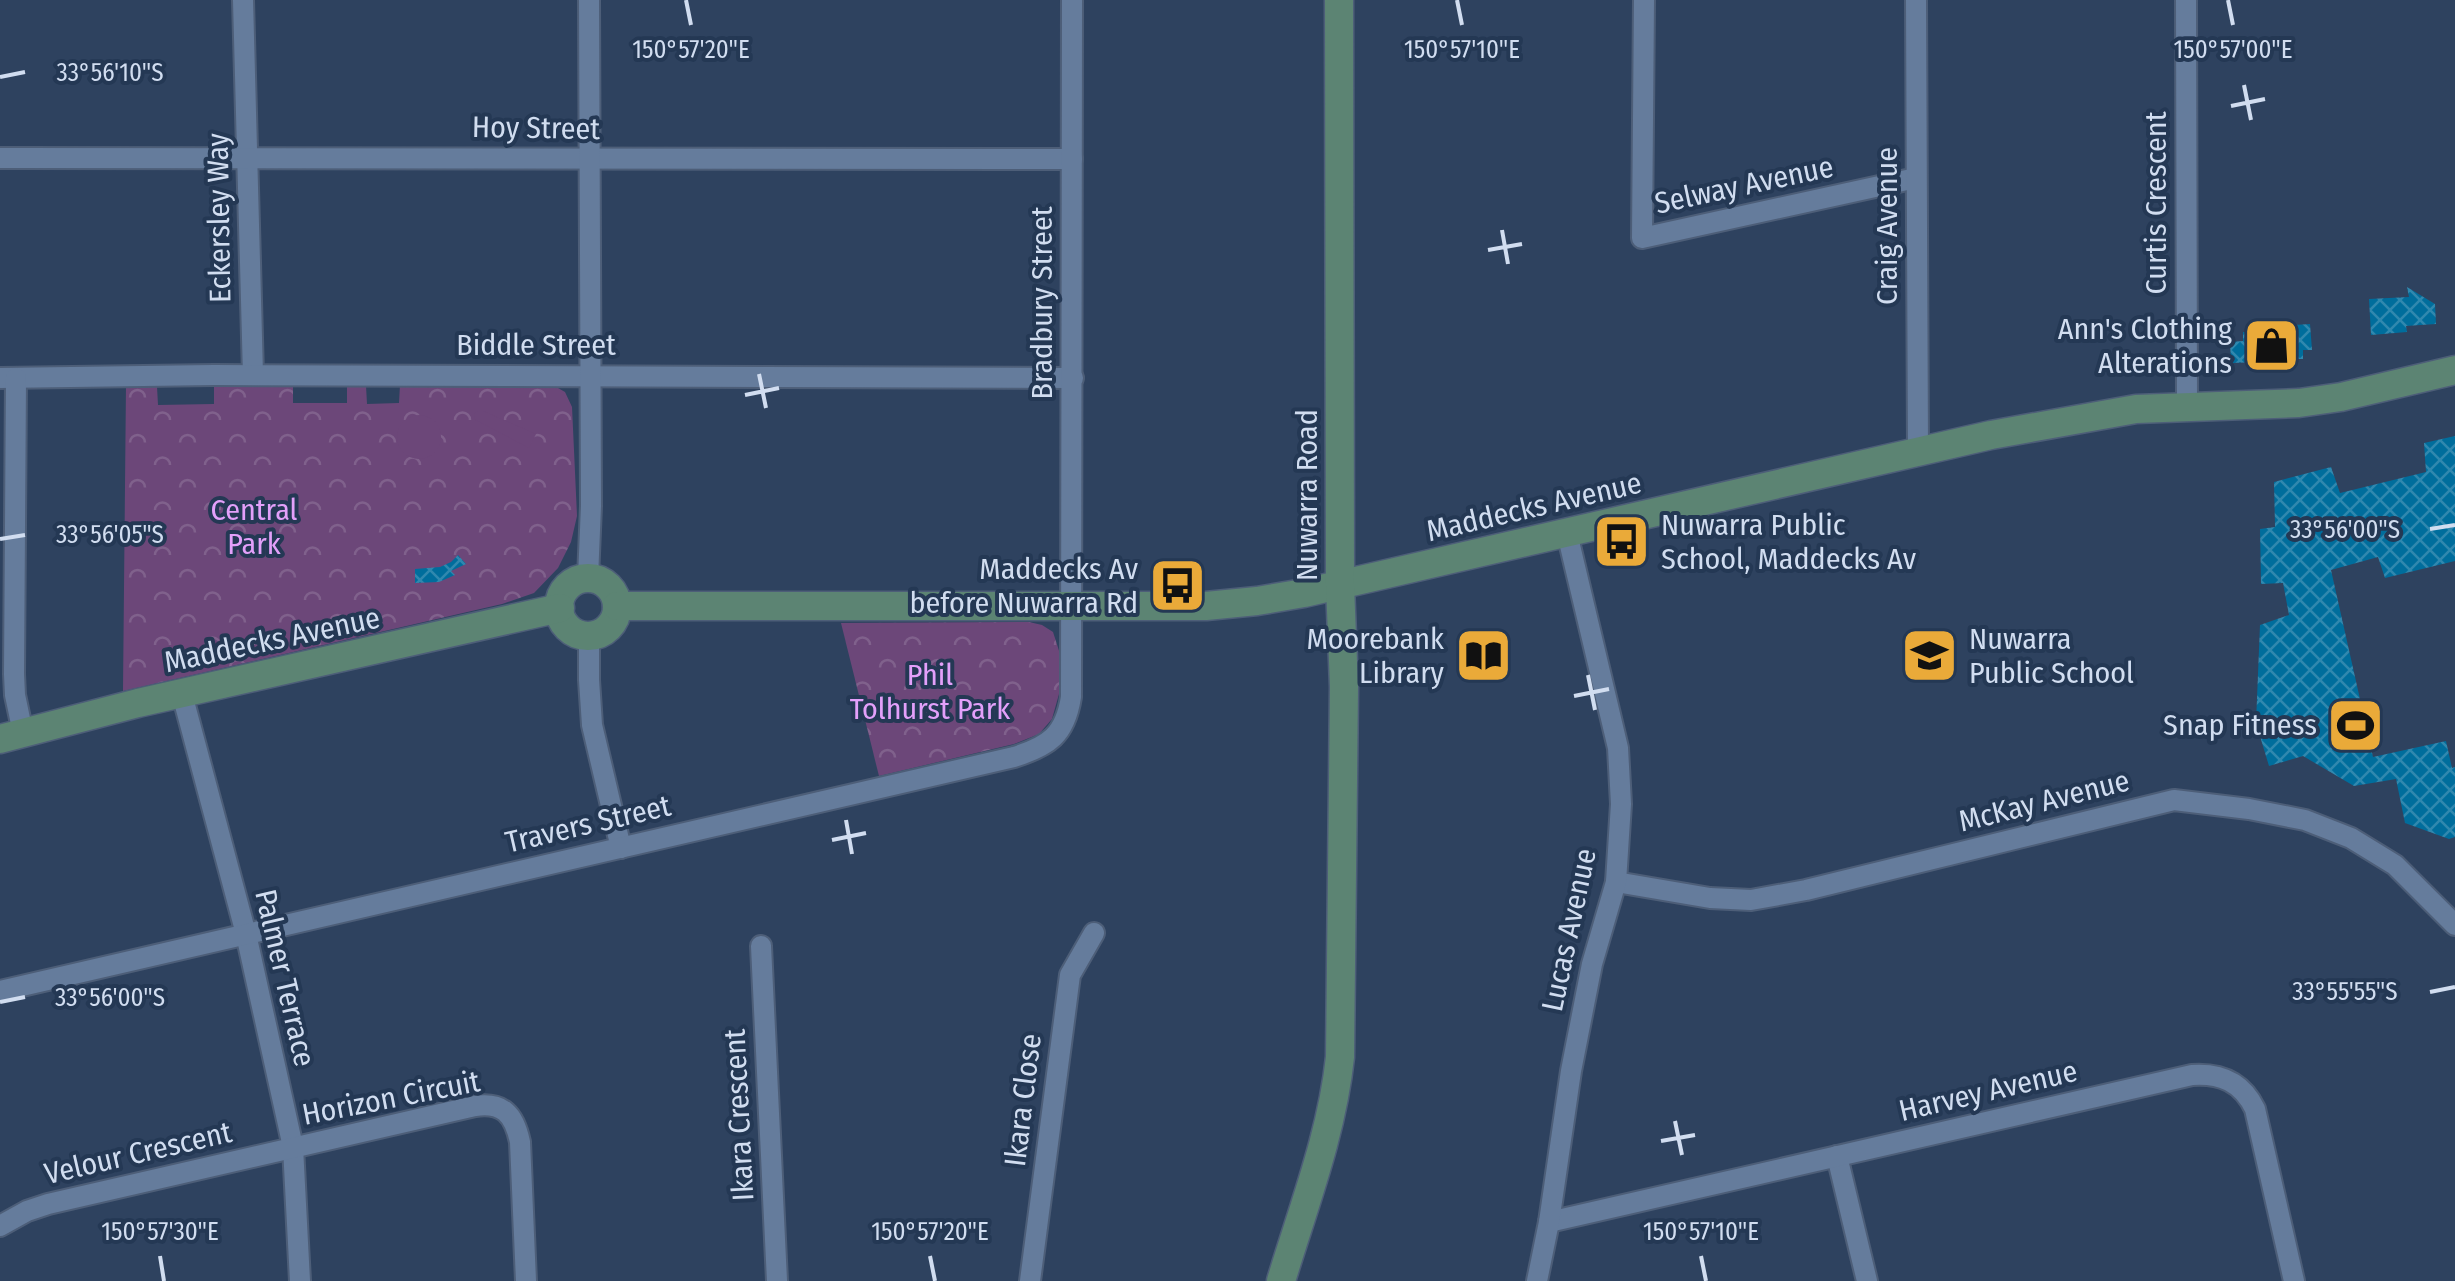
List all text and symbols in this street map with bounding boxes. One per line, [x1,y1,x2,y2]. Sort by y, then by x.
text: 150°57'20"E [632,35,750,65]
text: 150°57'10"E [1404,35,1520,65]
text: 150°57'00"E [2173,35,2293,65]
text: 33°56'10"S [56,58,164,88]
street label: Hoy Street [472,109,601,147]
street label: Curtis Crescent [2138,111,2174,294]
street label: Eckersley Way [200,132,238,303]
street label: Craig Avenue [1869,147,1905,305]
street label: Selway Avenue [1651,149,1837,221]
street label: Bradbury Street [1024,206,1060,400]
place label: Ann's Clothing Alterations [2058,311,2233,381]
shop icon: Ann's Clothing Alterations [2241,316,2301,376]
street label: Biddle Street [456,327,616,363]
street label: Nuwarra Road [1289,409,1325,581]
street label: Maddecks Avenue [1423,465,1645,549]
park label: Central Park [211,492,298,562]
place label: Nuwarra Public School, Maddecks Av [1661,507,1917,577]
bus stop icon: Nuwarra Public School, Maddecks Av [1592,512,1652,572]
text: 33°56'00"S [2290,515,2400,545]
text: 33°56'05"S [56,520,164,550]
place label: Maddecks Av before Nuwarra Rd [909,551,1139,621]
bus stop icon: Maddecks Av before Nuwarra Rd [1147,556,1207,616]
street label: Maddecks Avenue [161,600,383,680]
place label: Moorebank Library [1306,621,1445,691]
place label: Nuwarra Public School [1969,621,2134,691]
library icon: Moorebank Library [1453,626,1513,686]
school or university icon: Nuwarra Public School [1900,626,1960,686]
park label: Phil Tolhurst Park [850,657,1010,727]
sports icon: Snap Fitness [2326,695,2386,755]
place label: Snap Fitness [2163,707,2317,743]
street label: McKay Avenue [1955,762,2133,840]
street label: Travers Street [502,787,674,860]
street label: Lucas Avenue [1534,845,1604,1015]
street label: Palmer Terrace [247,886,323,1070]
text: 33°55'55"S [2292,977,2398,1007]
text: 33°56'00"S [55,983,165,1013]
street label: Ikara Crescent [717,1028,761,1202]
street label: Ikara Close [997,1032,1049,1168]
street label: Harvey Avenue [1895,1053,2081,1129]
street label: Horizon Circuit [299,1063,483,1133]
street label: Velour Crescent [41,1114,235,1192]
text: 150°57'30"E [101,1217,219,1247]
text: 150°57'20"E [871,1217,989,1247]
text: 150°57'10"E [1643,1217,1759,1247]

